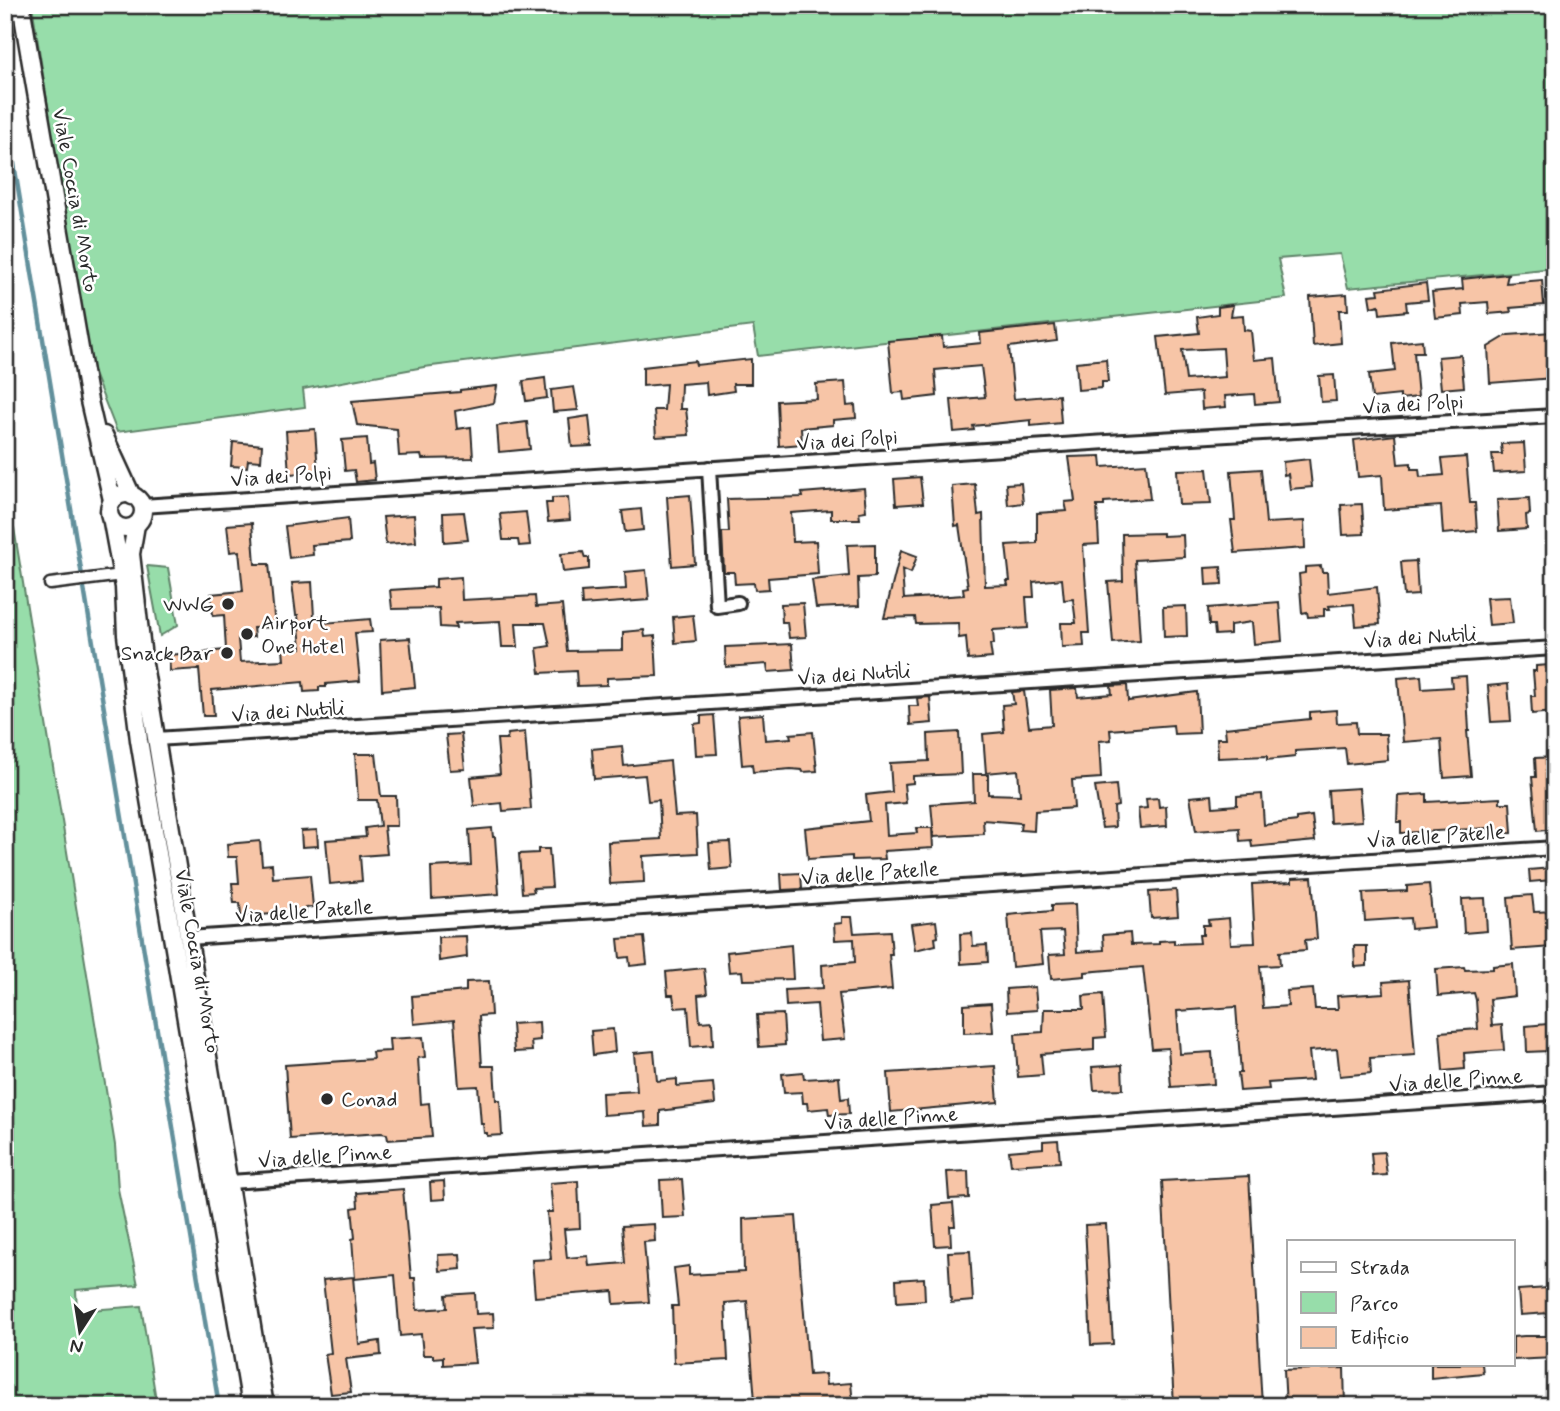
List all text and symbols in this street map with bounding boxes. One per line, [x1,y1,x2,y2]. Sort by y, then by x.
street label: Viale Coccia di Morto [45,106,105,294]
street label: Via dei Polpi [1362,388,1464,422]
street label: Via dei Polpi [796,423,899,458]
street label: Via dei Polpi [230,459,333,494]
place label: WWG [163,591,214,619]
marker: WWG [220,596,236,612]
place label: Airport One Hotel [261,609,345,661]
street label: Via dei Nutili [1363,620,1478,656]
marker: Airport One Hotel [239,626,255,642]
place label: Snack Bar [121,640,213,668]
marker: Snack Bar [219,645,235,661]
street label: Via dei Nutili [797,657,912,693]
street label: Via dei Nutili [231,694,346,730]
street label: Via delle Patelle [1366,818,1506,856]
street label: Via delle Patelle [800,855,940,893]
street label: Viale Coccia di Morto [167,867,227,1055]
street label: Via delle Patelle [234,893,374,931]
street label: Via delle Pinne [1388,1062,1524,1100]
place label: Conad [341,1086,397,1114]
marker: Conad [319,1091,335,1107]
street label: Via delle Pinne [823,1100,959,1138]
street label: Via delle Pinne [257,1138,393,1176]
legend [1287,1240,1514,1366]
text: Strada [1350,1254,1410,1282]
text: Parco [1350,1290,1398,1318]
north arrow [46,1296,116,1366]
text: Edificio [1350,1324,1409,1352]
text: N [68,1333,86,1360]

